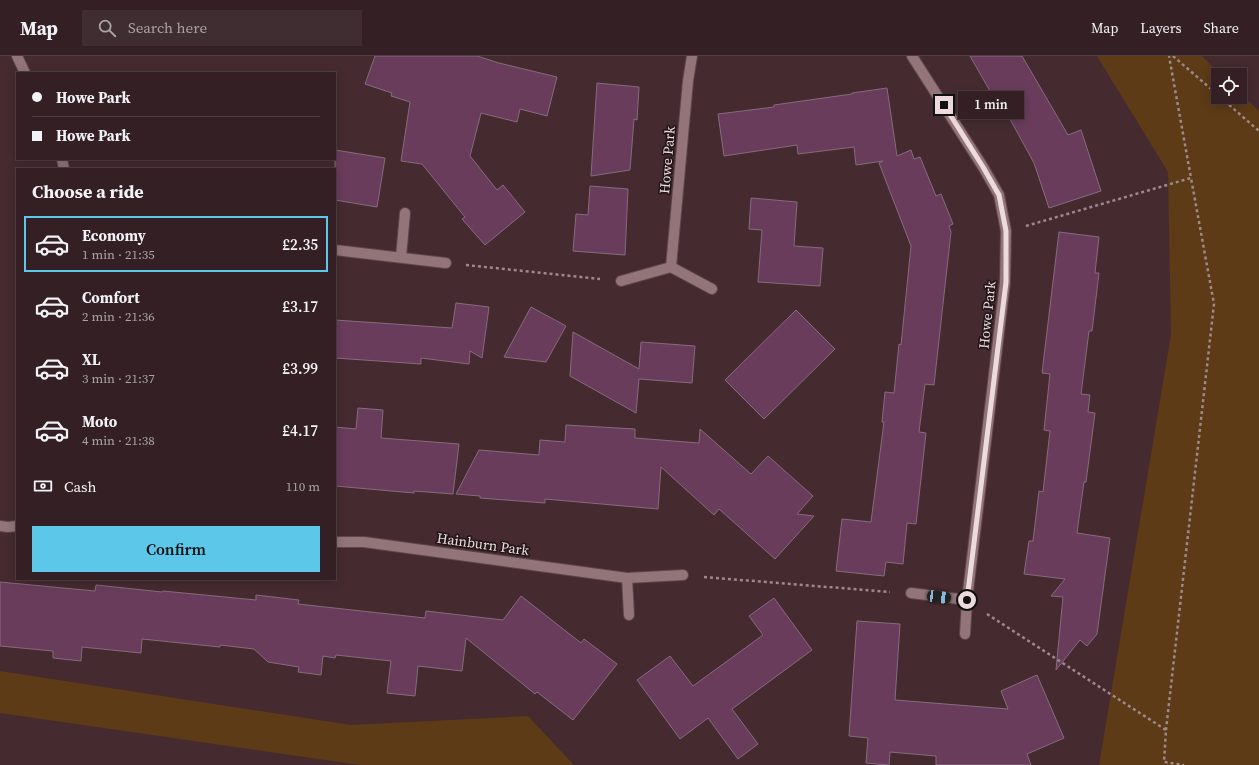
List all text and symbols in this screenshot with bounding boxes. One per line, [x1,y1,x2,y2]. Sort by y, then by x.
search box [82,10,362,46]
text: Map [20,15,58,41]
icon: search [96,17,118,39]
text: Search here [128,17,207,38]
text: Map [1091,18,1118,38]
text: Layers [1140,18,1182,38]
text: Share [1204,18,1239,38]
map controls [1211,68,1247,104]
button: locate [1211,68,1247,104]
text: Howe Park [56,87,130,108]
callout: 1 min [958,91,1024,119]
route end [935,96,953,114]
text: 1 min [974,96,1008,113]
text: Howe Park [56,125,130,146]
street label: Howe Park [654,125,680,195]
text: Choose a ride [32,179,144,204]
text: Economy [82,225,146,246]
icon: car [34,226,70,262]
text: £2.35 [282,234,318,255]
text: 1 min · 21:35 [82,246,155,263]
street label: Howe Park [974,280,1001,350]
text: Comfort [82,287,140,308]
icon: car [34,288,70,324]
text: £3.17 [282,296,318,317]
text: 2 min · 21:36 [82,308,155,325]
text: XL [82,349,101,370]
icon: car [34,350,70,386]
text: £3.99 [282,358,318,379]
text: 3 min · 21:37 [82,370,155,387]
text: Moto [82,411,117,432]
icon: car [34,412,70,448]
text: £4.17 [282,420,318,441]
text: 4 min · 21:38 [82,432,155,449]
icon: cash [32,475,54,497]
text: Cash [64,476,96,497]
text: 110 m [286,478,320,495]
button: Confirm [32,526,320,572]
street label: Hainburn Park [436,528,531,560]
car [926,590,952,604]
route start [958,591,976,609]

